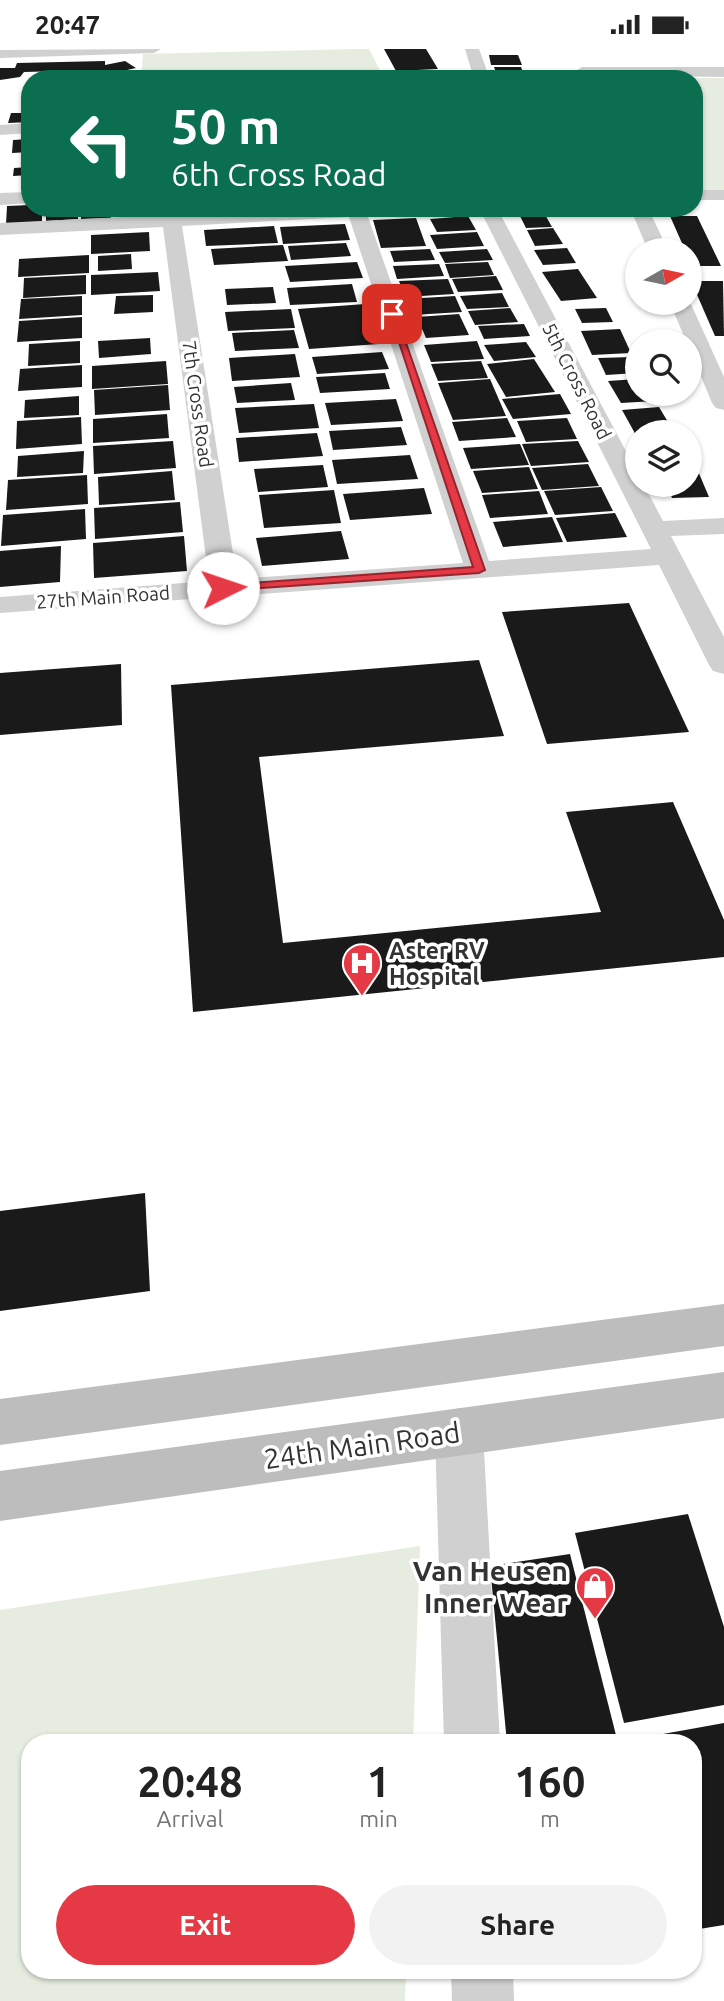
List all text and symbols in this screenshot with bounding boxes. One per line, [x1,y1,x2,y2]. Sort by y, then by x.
text: 20:47 [35,10,100,39]
icon: left [56,98,147,189]
text: 50 m [171,98,280,153]
text: 6th Cross Road [171,156,387,192]
north arrow [625,238,702,315]
map controls [625,238,702,497]
pin [362,284,422,344]
icon: arrive [373,295,411,333]
street label: 5th Cross Road [538,319,616,443]
button: search [625,329,702,406]
street label: 7th Cross Road [178,339,218,469]
button: layers [625,420,702,497]
position arrow [186,551,260,625]
street label: 27th Main Road [35,581,171,613]
place label: Aster RV Hospital [389,938,485,989]
hospital icon: Aster RV Hospital [341,942,383,997]
street label: 24th Main Road [262,1416,462,1474]
place label: Van Heusen Inner Wear [413,1555,568,1618]
shop icon: Van Heusen Inner Wear [574,1565,616,1620]
text: 20:48 [138,1758,243,1805]
text: 1 [367,1758,390,1805]
text: 160 [514,1758,585,1805]
text: Arrival [157,1806,224,1831]
text: min [359,1806,398,1831]
text: m [540,1806,560,1831]
button: Exit [56,1885,355,1965]
button: Share [369,1885,667,1965]

